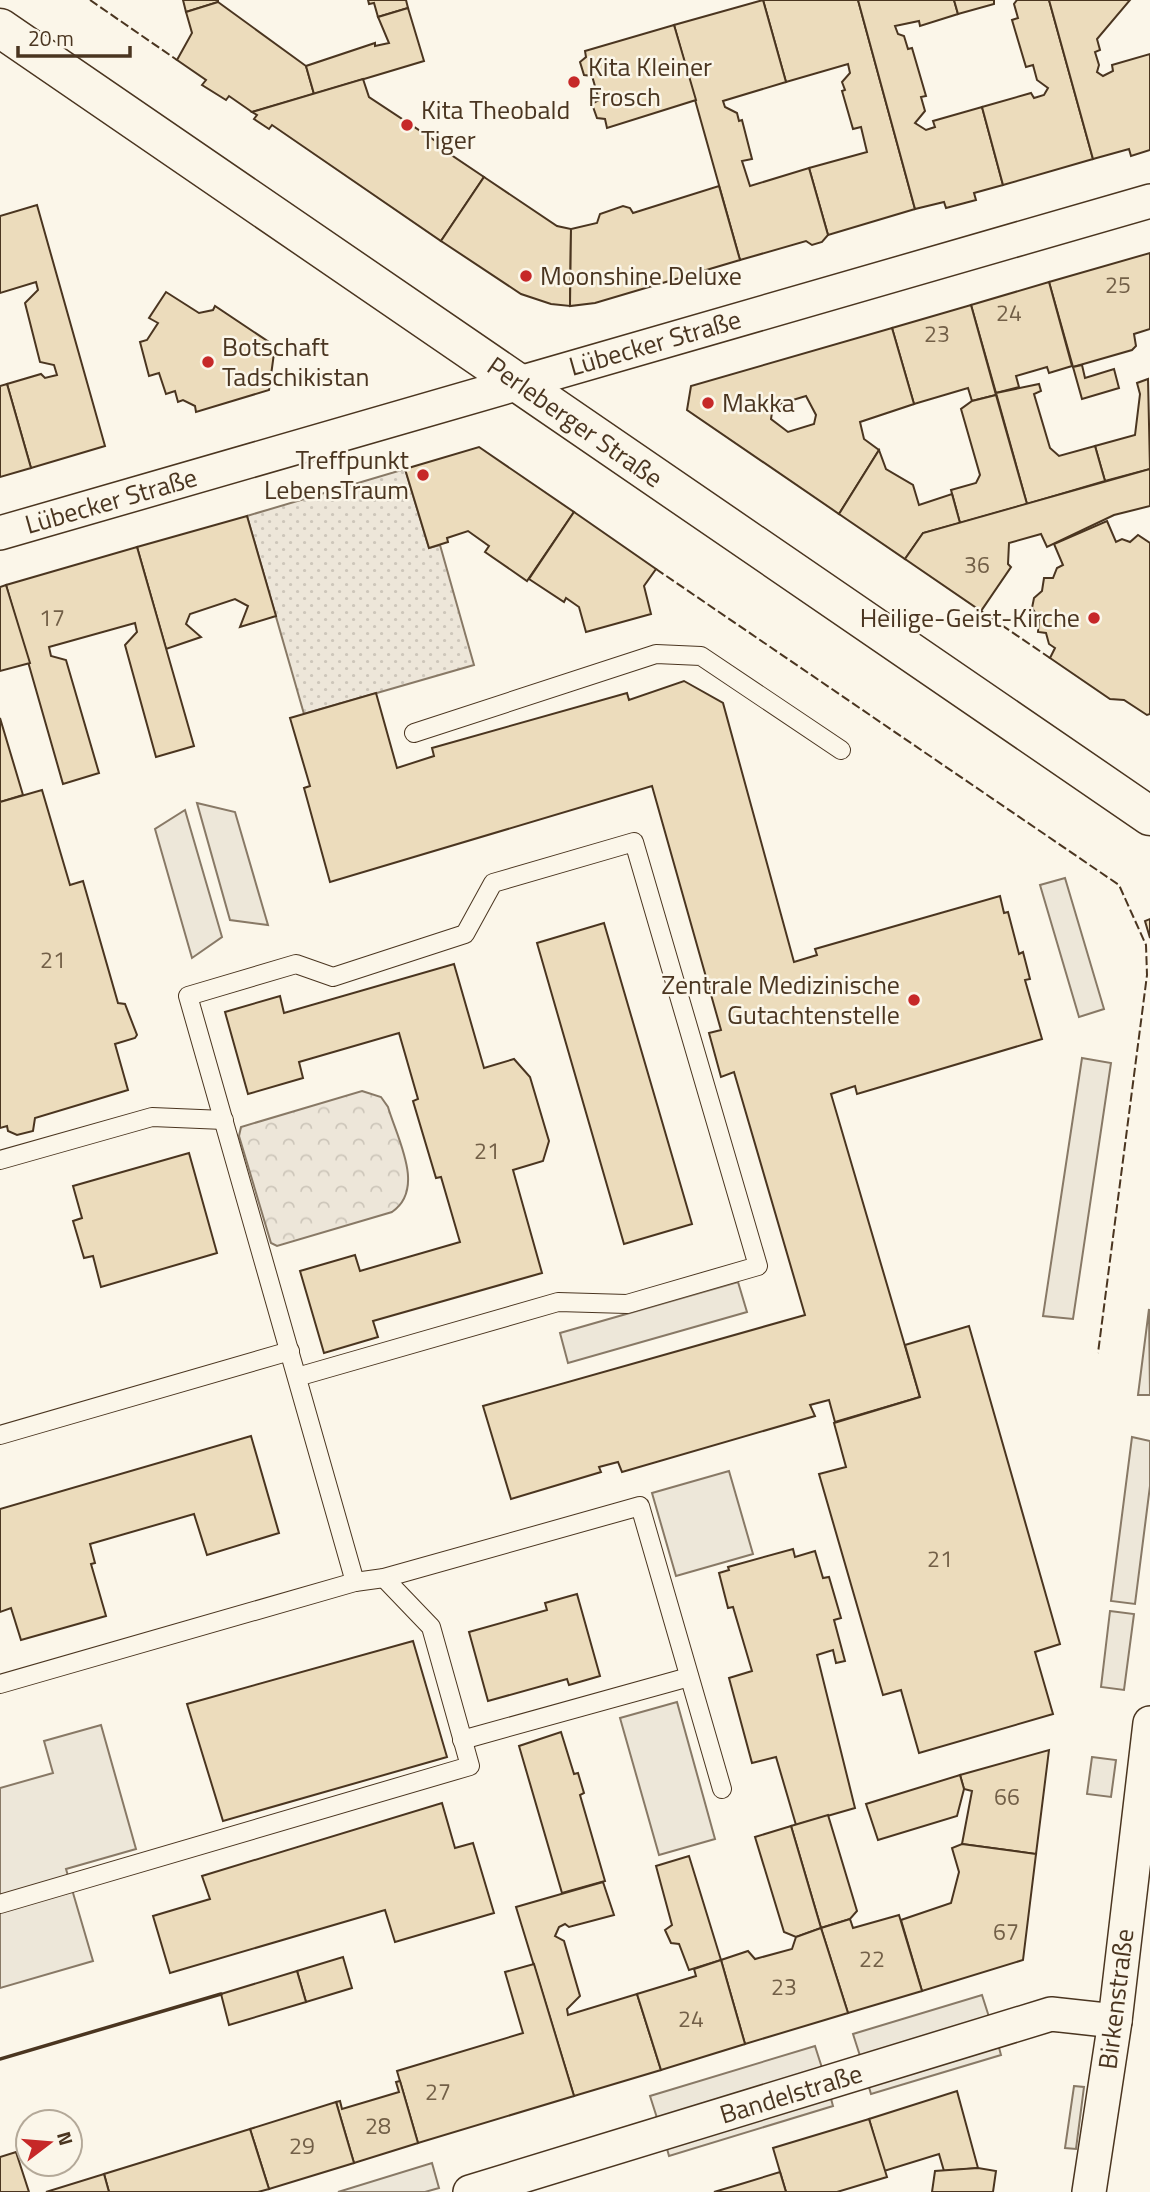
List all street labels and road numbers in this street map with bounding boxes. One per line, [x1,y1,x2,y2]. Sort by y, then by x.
street label: Lübecker Straße [564,299,745,386]
street label: Perleberger Straße [480,346,671,497]
street label: Lübecker Straße [20,457,201,544]
street label: Birkenstraße [1088,1926,1143,2071]
street label: Bandelstraße [715,2053,867,2134]

